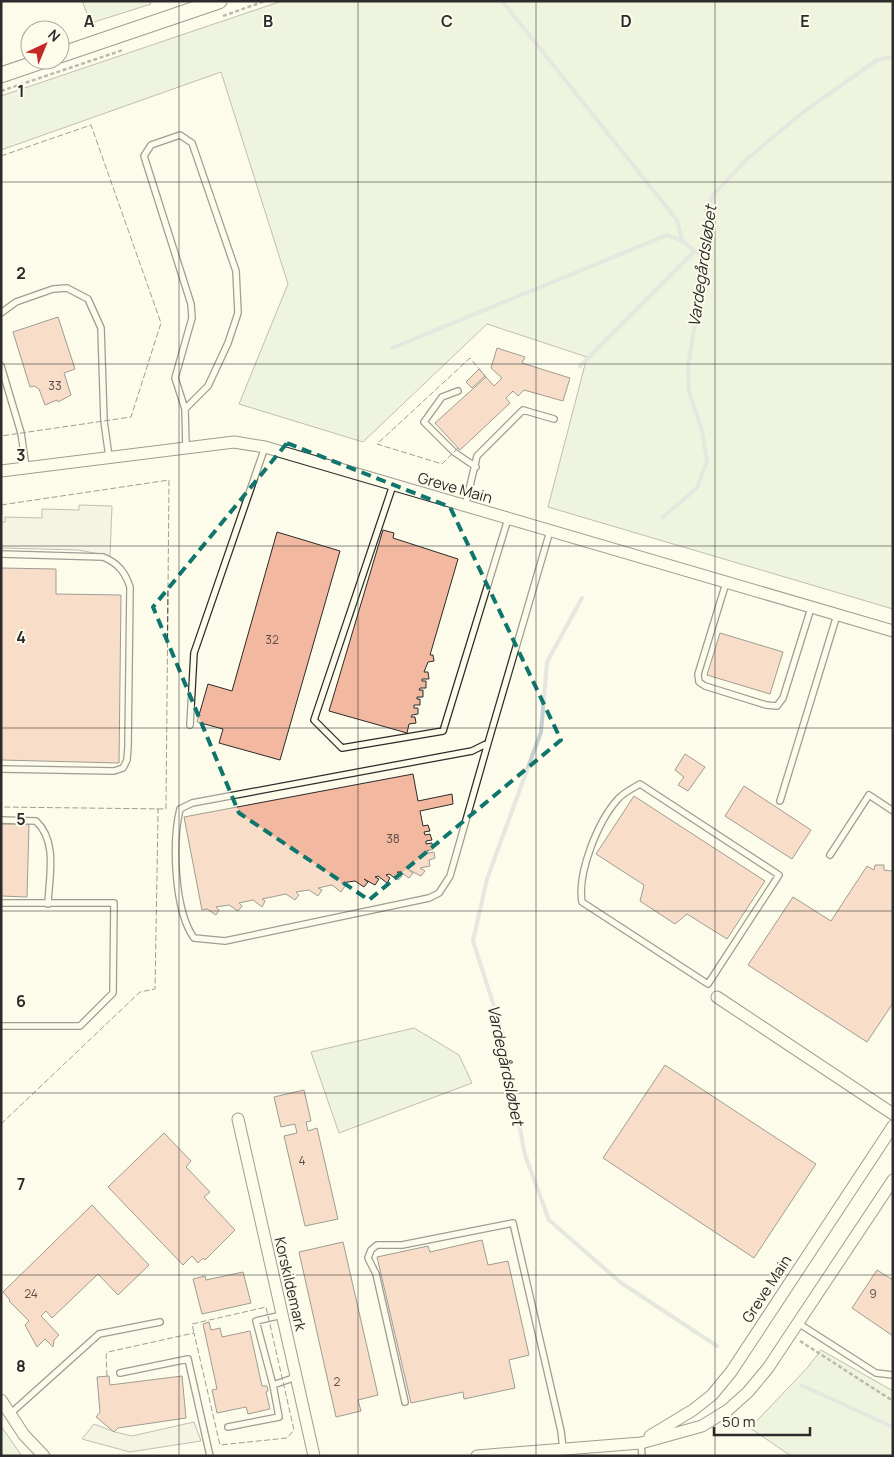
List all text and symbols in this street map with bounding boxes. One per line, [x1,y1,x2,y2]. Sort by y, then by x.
text: A [84,10,95,32]
text: B [263,10,273,32]
text: C [441,10,453,32]
text: D [620,10,632,32]
text: E [800,10,810,32]
north arrow [20,20,70,70]
text: N [44,25,65,46]
text: 1 [17,80,25,102]
water label: Vardegårdsløbet [683,202,722,328]
text: 2 [16,262,26,284]
house number: 33 [48,377,62,394]
text: 3 [16,444,26,466]
street label: Greve Main [415,467,495,508]
text: 4 [16,626,26,648]
house number: 32 [265,631,279,648]
text: 5 [16,808,26,830]
house number: 38 [386,830,400,847]
text: 6 [16,990,26,1012]
water label: Vardegårdsløbet [483,1003,530,1129]
house number: 4 [298,1152,306,1169]
text: 7 [17,1173,25,1195]
street label: Korskildemark [269,1235,312,1334]
street label: Greve Main [737,1251,796,1327]
house number: 24 [24,1285,38,1302]
house number: 9 [869,1285,877,1302]
text: 8 [16,1355,26,1377]
house number: 2 [334,1373,341,1390]
scale bar [714,1404,810,1436]
text: 50 m [722,1411,756,1432]

